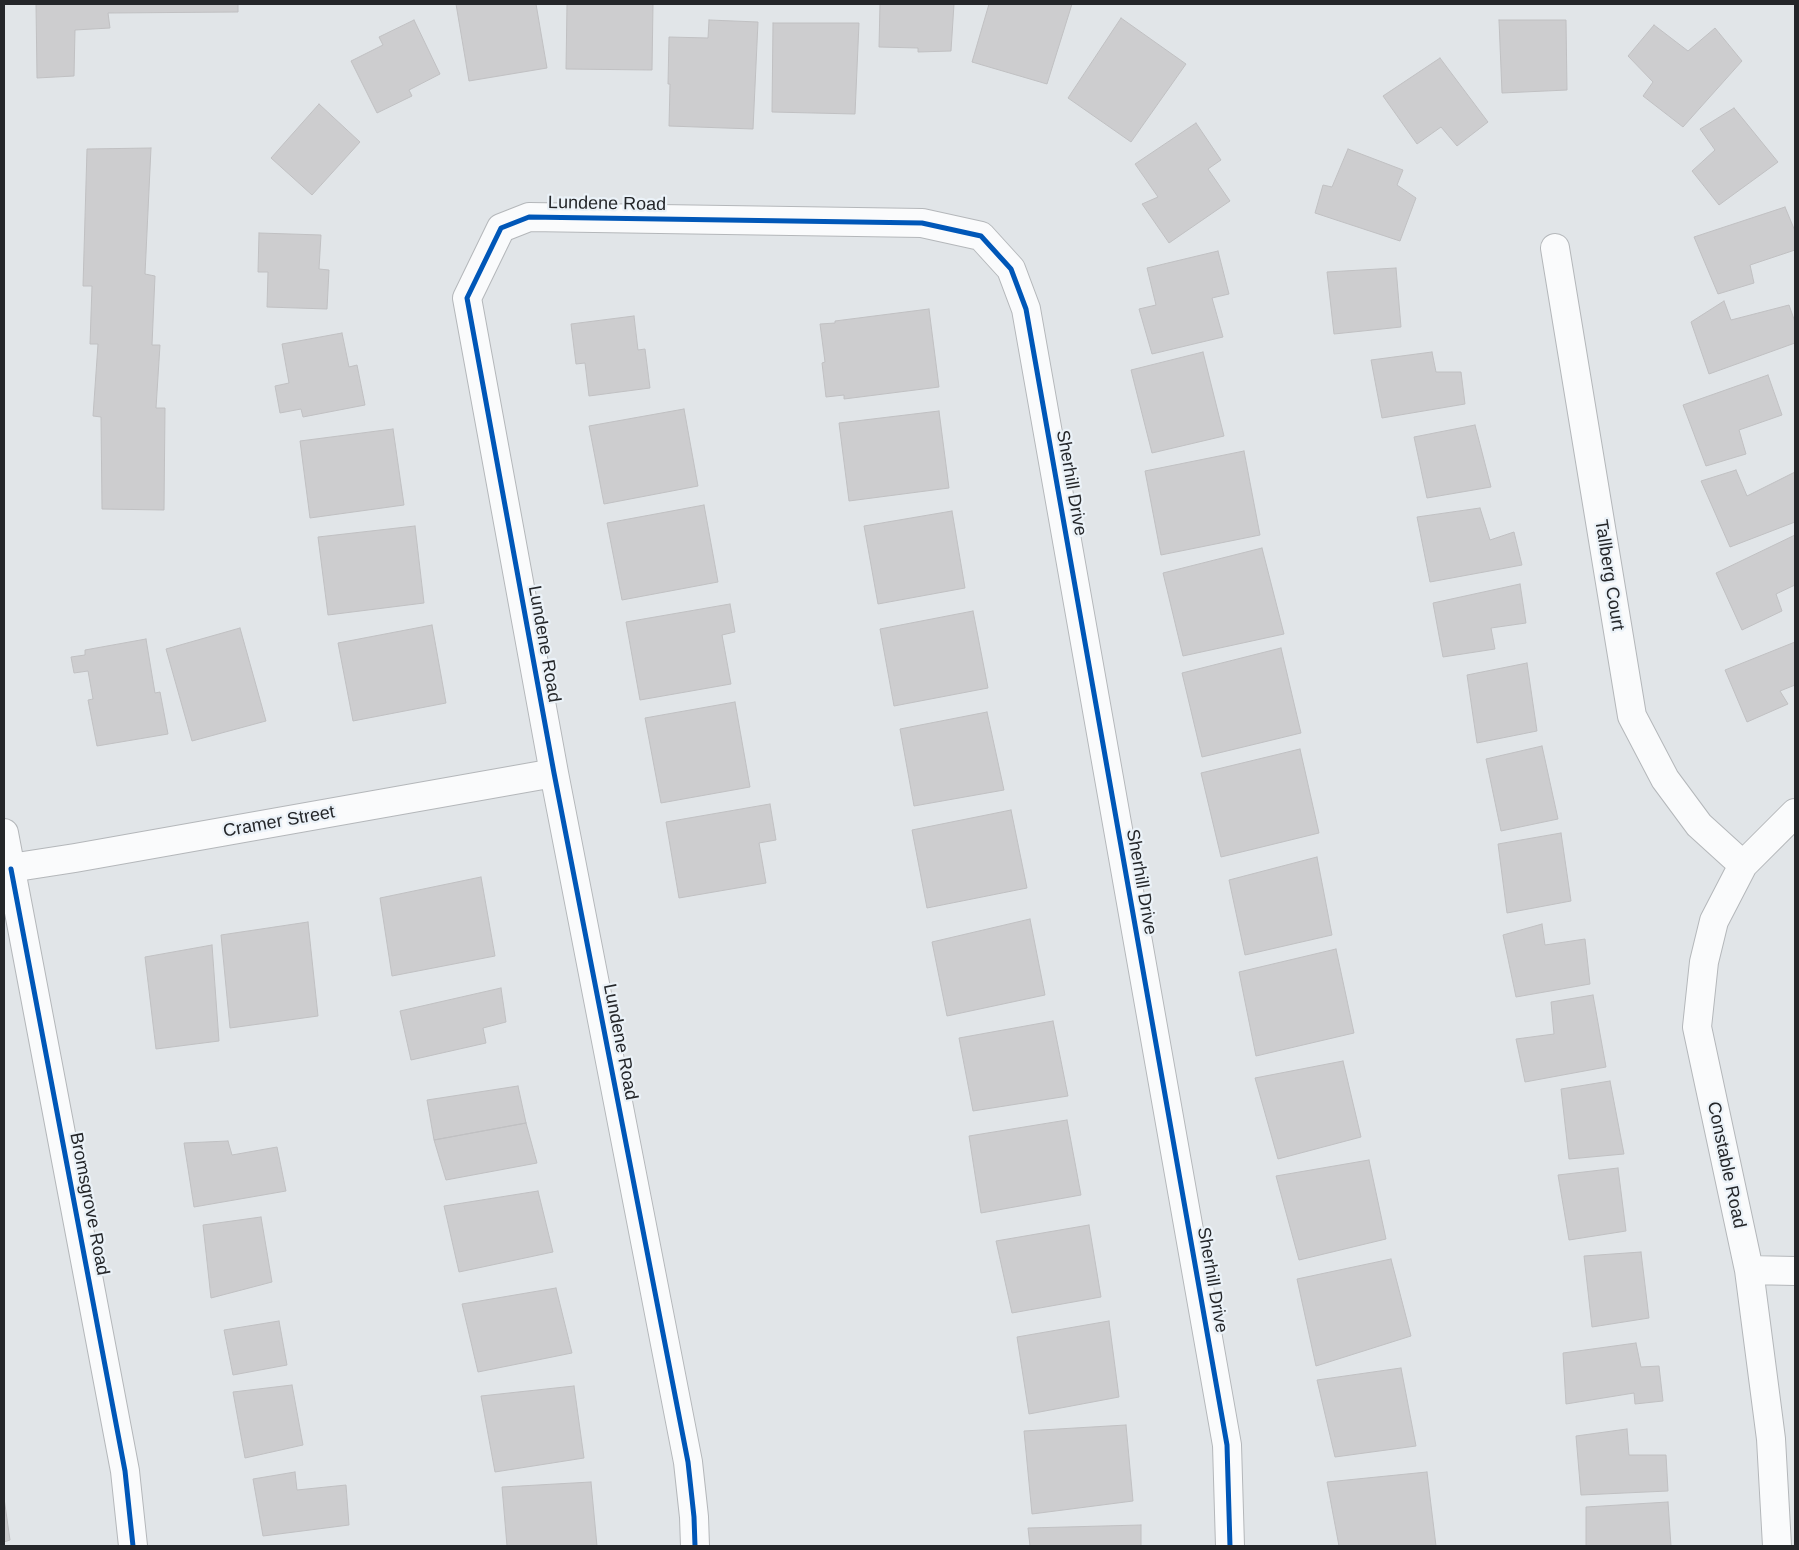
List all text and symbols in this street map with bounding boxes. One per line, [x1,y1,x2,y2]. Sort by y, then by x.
street label: Lundene Road [548,192,666,216]
street label: Sherhill Drive [1051,428,1091,538]
street label: Tallberg Court [1590,518,1628,632]
street label: Lundene Road [523,584,565,704]
street label: Cramer Street [221,802,337,842]
street label: Sherhill Drive [1121,827,1161,937]
street label: Lundene Road [598,982,642,1102]
street label: Constable Road [1702,1100,1750,1230]
street label: Bromsgrove Road [65,1131,113,1277]
street label: Sherhill Drive [1192,1225,1232,1335]

